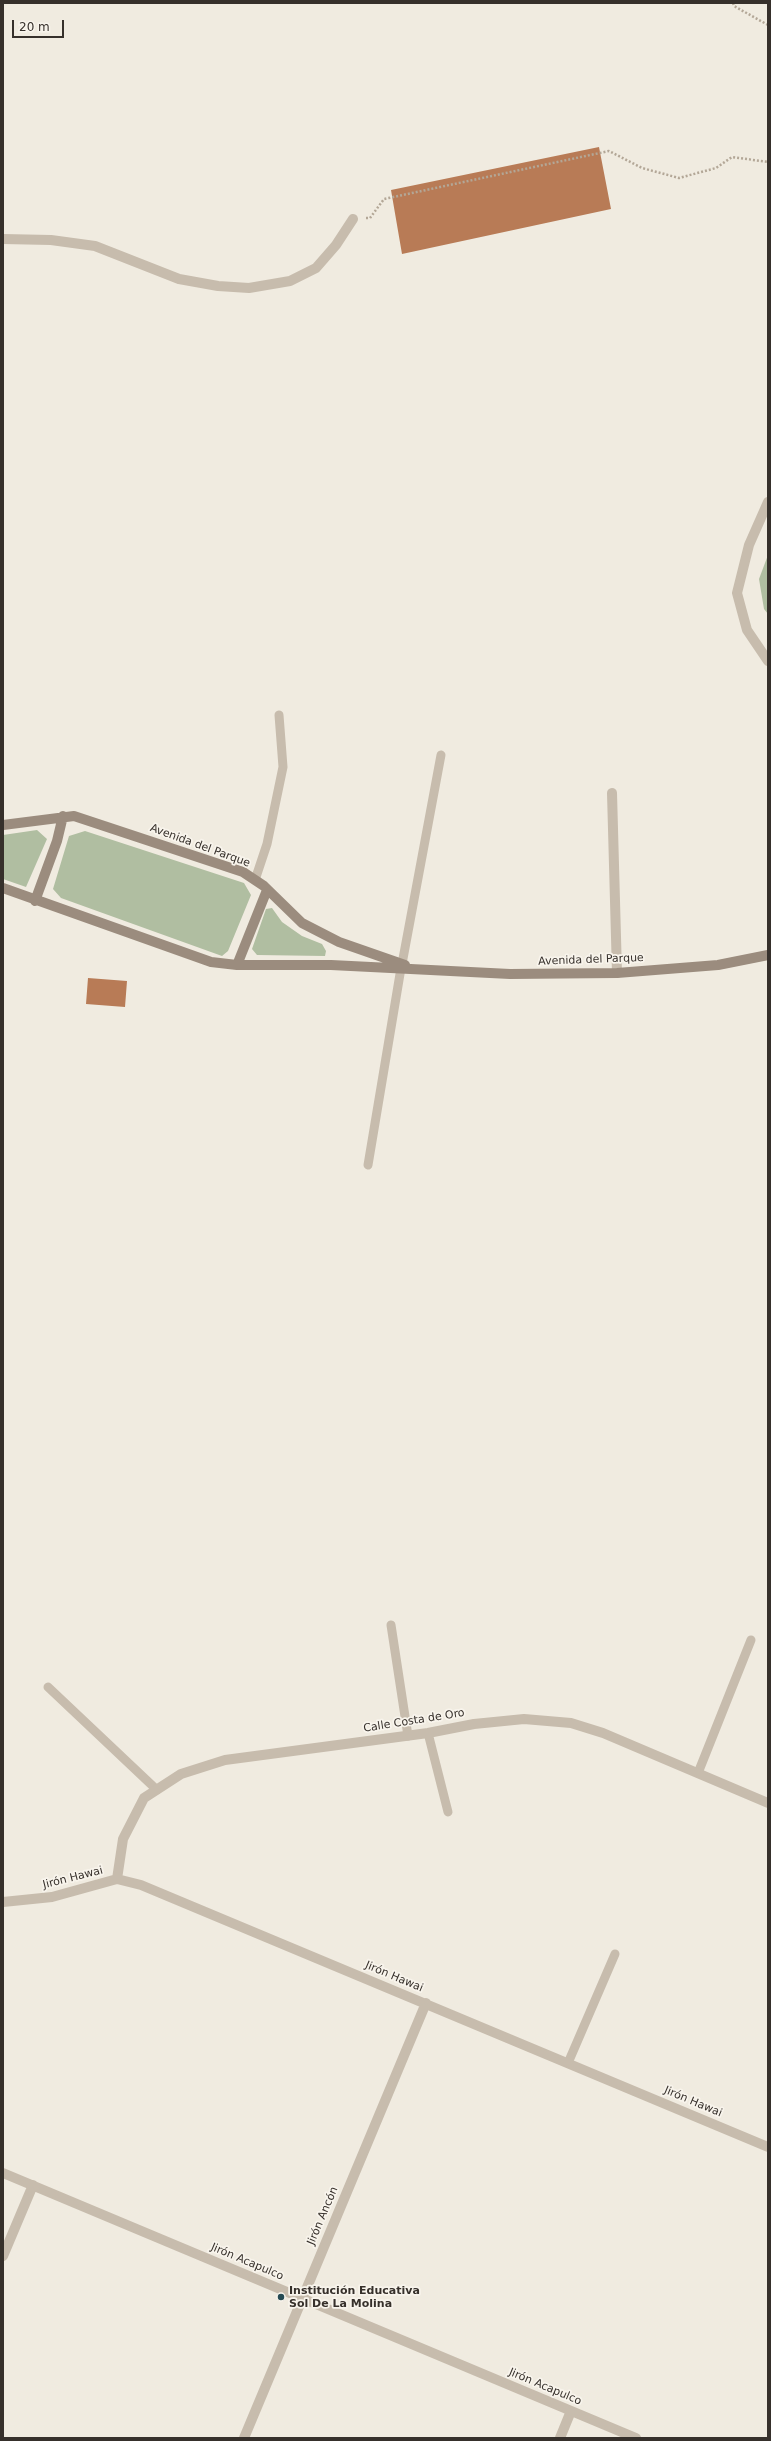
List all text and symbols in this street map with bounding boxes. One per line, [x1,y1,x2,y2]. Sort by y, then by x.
scale bar [14,12,66,38]
text: 20 m [19,20,50,34]
street label: Avenida del Parque [148,822,252,870]
street label: Avenida del Parque [538,952,644,968]
street label: Calle Costa de Oro [362,1706,466,1736]
street label: Jirón Hawai [42,1864,104,1892]
street label: Jirón Hawai [363,1959,425,1995]
street label: Jirón Hawai [662,2084,724,2120]
street label: Jirón Ancón [305,2185,341,2247]
street label: Jirón Acapulco [209,2241,285,2283]
place label: Institución Educativa Sol De La Molina [289,2284,420,2310]
marker: Institución Educativa Sol De La Molina [276,2292,286,2302]
street label: Jirón Acapulco [507,2366,583,2408]

